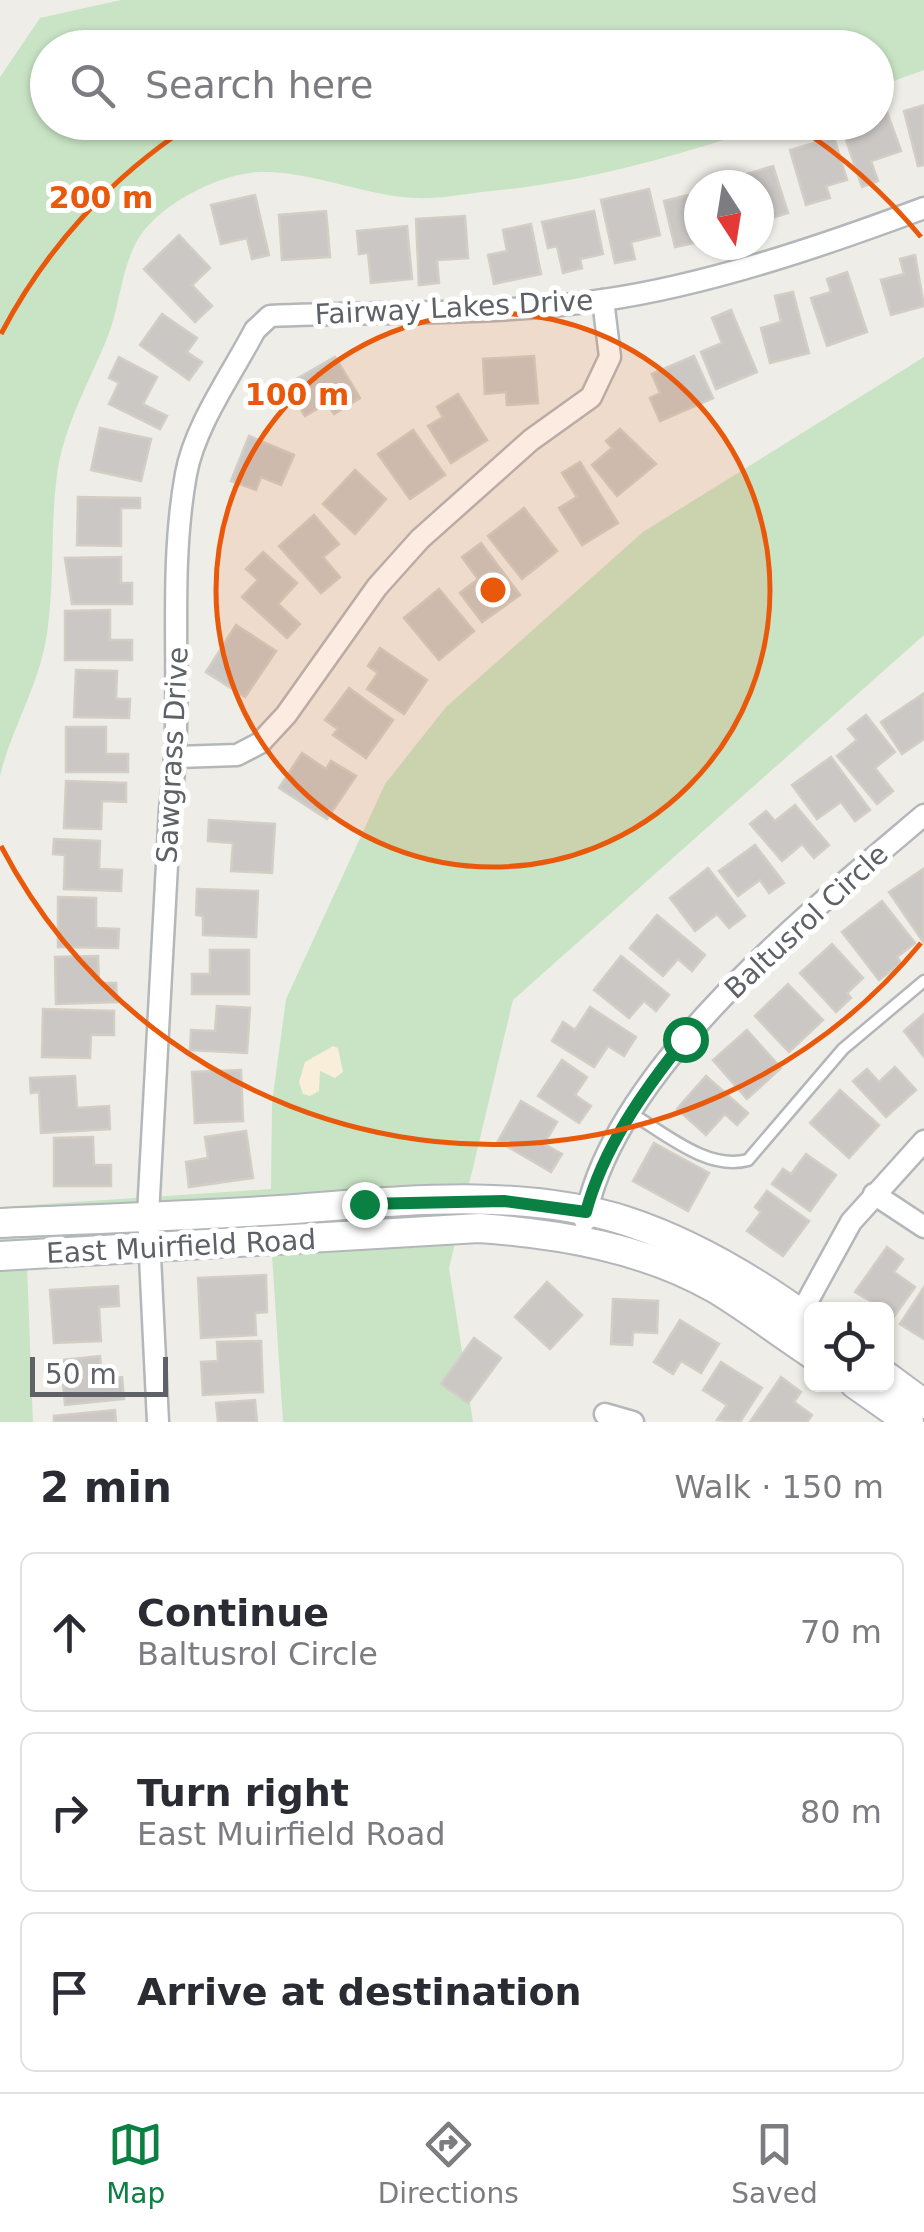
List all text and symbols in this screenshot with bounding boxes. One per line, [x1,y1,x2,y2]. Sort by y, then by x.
search box [30,30,894,140]
icon: search [65,58,120,113]
text: Search here [145,63,373,107]
north arrow [684,170,774,260]
text: 200 m [49,180,153,215]
street label: Fairway Lakes Drive [314,284,594,331]
text: 100 m [245,377,349,412]
centre of rings [475,572,511,608]
street label: Sawgrass Drive [150,646,195,864]
street label: Baltusrol Circle [718,837,895,1005]
route start [663,1017,709,1063]
route end [342,1182,388,1228]
street label: East Muirfield Road [45,1223,317,1270]
map controls [804,1302,894,1392]
button: locate [804,1302,894,1392]
scale bar [30,1352,168,1396]
text: 50 m [45,1358,117,1391]
text: 2 min [40,1463,172,1512]
text: Walk · 150 m [674,1468,884,1506]
text: Continue [137,1591,329,1635]
icon: ahead [42,1605,97,1660]
text: 70 m [800,1613,882,1651]
text: Baltusrol Circle [137,1635,378,1673]
text: Turn right [137,1771,349,1815]
icon: right [42,1785,97,1840]
text: 80 m [800,1793,882,1831]
text: East Muirfield Road [137,1815,446,1853]
icon: arrive [42,1965,97,2020]
text: Arrive at destination [137,1970,582,2014]
tab: Map [106,2117,165,2210]
tab: Directions [378,2117,519,2210]
tab: Saved [731,2117,818,2210]

